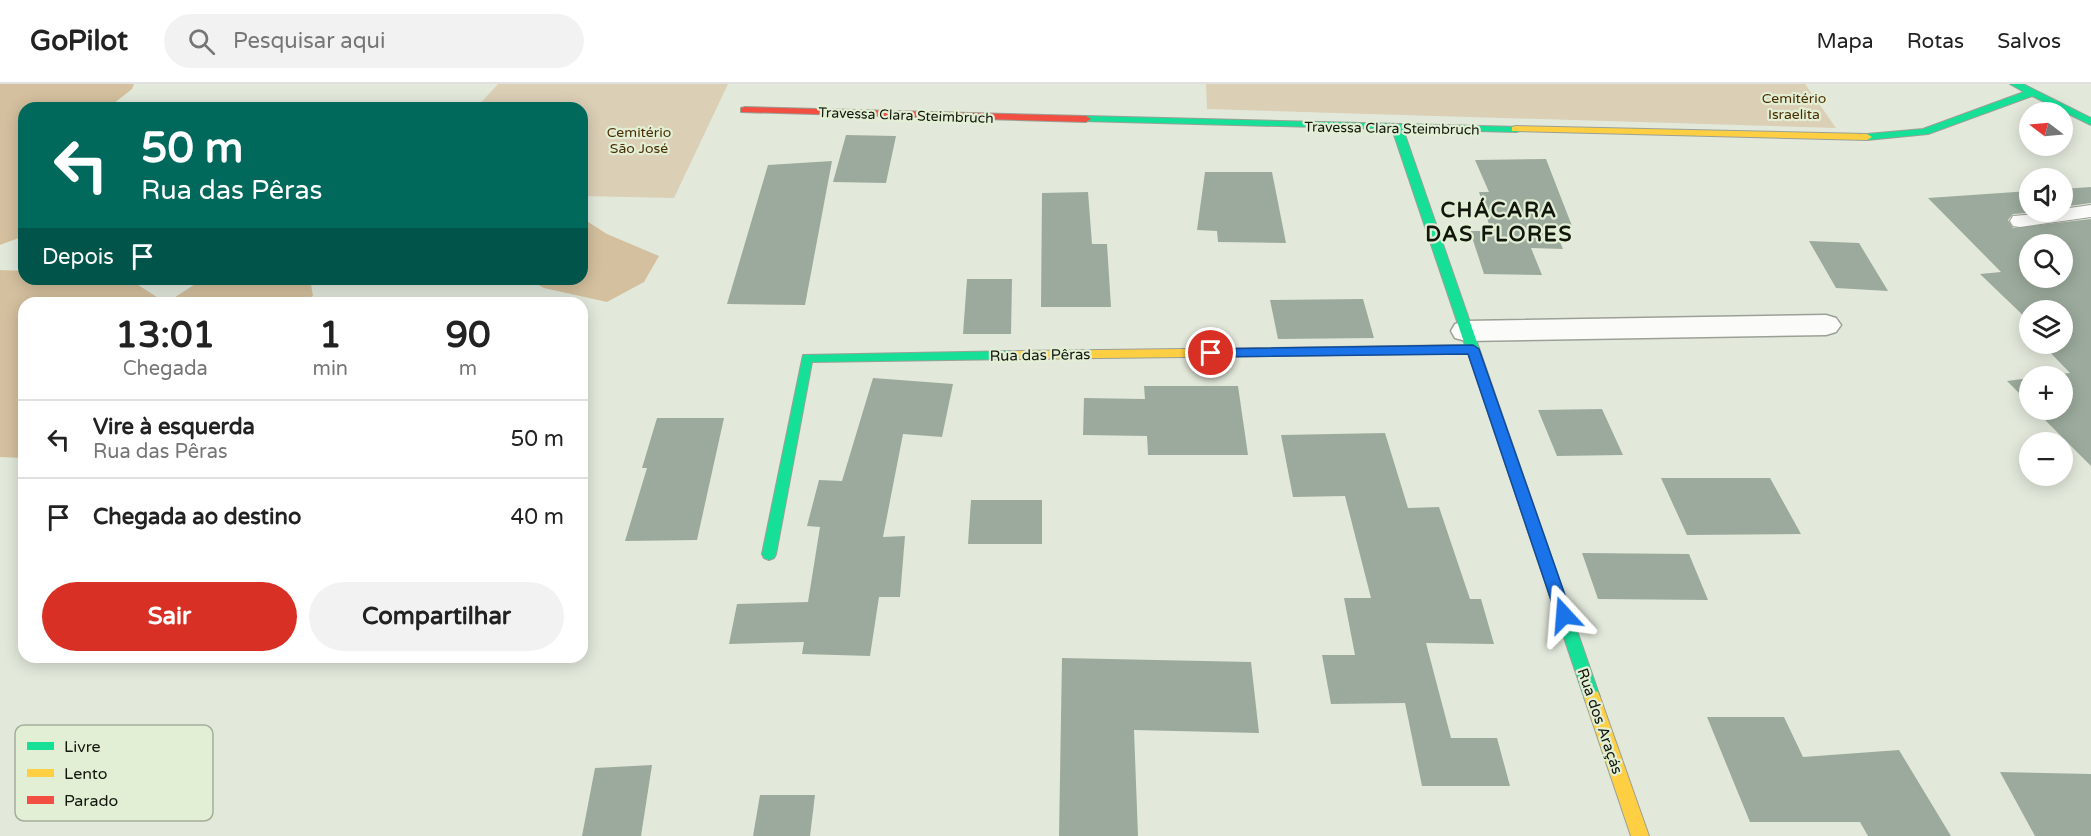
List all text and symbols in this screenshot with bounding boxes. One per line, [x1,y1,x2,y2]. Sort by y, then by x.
search box [164,14,584,68]
text: GoPilot [30,24,128,58]
icon: search [185,25,218,58]
text: Pesquisar aqui [233,28,385,54]
text: Mapa [1816,29,1874,54]
text: Rotas [1907,29,1964,54]
text: Salvos [1997,29,2061,54]
park label: Cemitério Israelita [1762,90,1826,123]
north arrow [2019,102,2073,156]
map controls [2019,102,2073,486]
street label: Travessa Clara Steimbruch [818,104,994,127]
street label: Travessa Clara Steimbruch [1304,118,1480,139]
text: 50 m [141,123,243,174]
park label: Cemitério São José [607,124,671,157]
icon: left [42,126,120,204]
button: sound [2019,168,2073,222]
text: Rua das Pêras [141,174,323,207]
district label: CHÁCARA DAS FLORES [1425,197,1573,247]
button: search [2019,234,2073,288]
icon: arrive [126,240,159,273]
text: Depois [42,244,114,270]
button: layers [2019,300,2073,354]
text: 13:01 [115,314,215,357]
text: 1 [319,314,342,357]
text: 90 [445,314,491,357]
pin [1185,327,1236,378]
icon: arrive [1194,336,1227,369]
street label: Rua das Pêras [989,345,1091,365]
text: Chegada [123,357,208,381]
text: min [313,357,348,381]
text: m [459,357,477,381]
button: + [2019,366,2073,420]
text: Vire à esquerda [93,414,255,440]
icon: left [42,423,75,456]
text: 50 m [510,426,564,452]
button: − [2019,432,2073,486]
text: Rua das Pêras [93,440,228,464]
icon: arrive [42,501,75,534]
text: Chegada ao destino [93,504,301,530]
text: 40 m [510,504,564,530]
button: Sair [42,582,297,651]
button: Compartilhar [309,582,564,651]
position arrow [1532,583,1596,647]
street label: Rua dos Araçás [1573,666,1627,776]
legend [15,725,213,821]
text: Livre [64,737,101,757]
text: Lento [64,764,108,784]
text: Parado [64,791,118,811]

